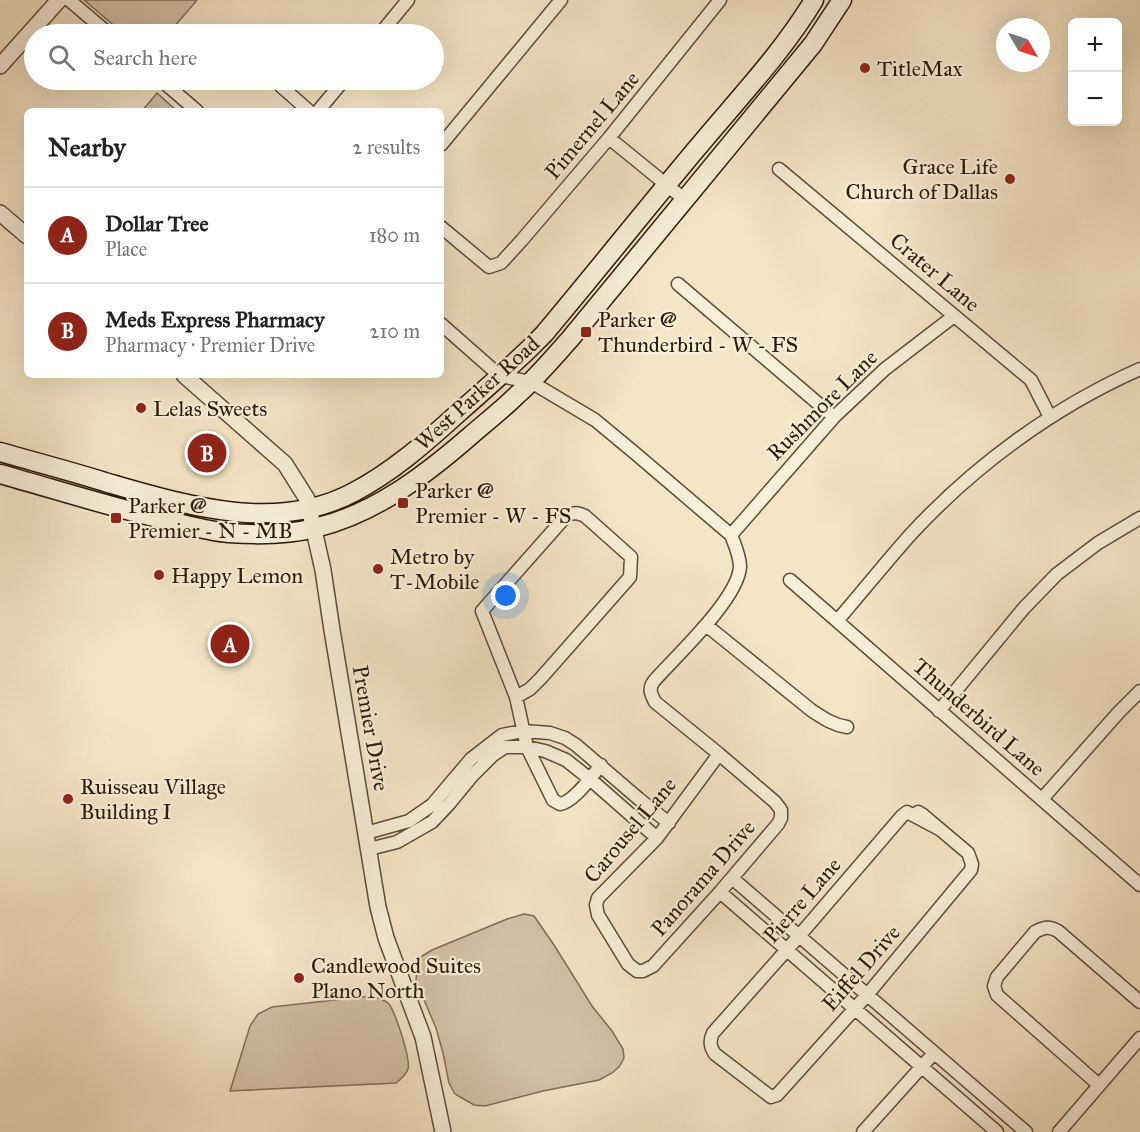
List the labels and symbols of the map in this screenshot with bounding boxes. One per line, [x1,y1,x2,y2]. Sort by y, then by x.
north arrow [996,18,1050,72]
place label: TitleMax [877,55,963,82]
marker: TitleMax [858,61,872,75]
street label: Pimernel Lane [539,65,645,185]
place label: Grace Life Church of Dallas [846,153,998,205]
marker: Grace Life Church of Dallas [1003,172,1017,186]
street label: Crater Lane [885,227,985,317]
place label: Parker @ Thunderbird - W - FS [598,306,798,358]
marker: Parker @ Thunderbird - W - FS [579,325,593,339]
street label: West Parker Road [409,330,545,456]
street label: Rushmore Lane [761,344,883,466]
place label: Lelas Sweets [153,395,267,422]
marker: Lelas Sweets [134,401,148,415]
pin: B [188,430,226,476]
place label: Parker @ Premier - W - FS [415,477,572,529]
place label: Parker @ Premier - N - MB [128,492,292,544]
marker: Parker @ Premier - W - FS [396,496,410,510]
marker: Parker @ Premier - N - MB [109,511,123,525]
place label: Metro by T-Mobile [390,543,479,595]
place label: Happy Lemon [171,562,303,589]
marker: Metro by T-Mobile [371,562,385,576]
marker: Happy Lemon [152,568,166,582]
your location [491,581,520,610]
pin: A [210,622,250,666]
street label: Thunderbird Lane [907,652,1051,782]
street label: Premier Drive [347,663,395,793]
street label: Carousel Lane [578,772,682,888]
place label: Ruisseau Village Building I [80,773,226,825]
marker: Ruisseau Village Building I [61,792,75,806]
street label: Panorama Drive [645,814,761,942]
street label: Pierre Lane [758,852,846,948]
street label: Eiffel Drive [816,919,906,1017]
place label: Candlewood Suites Plano North [311,952,481,1004]
marker: Candlewood Suites Plano North [292,971,306,985]

